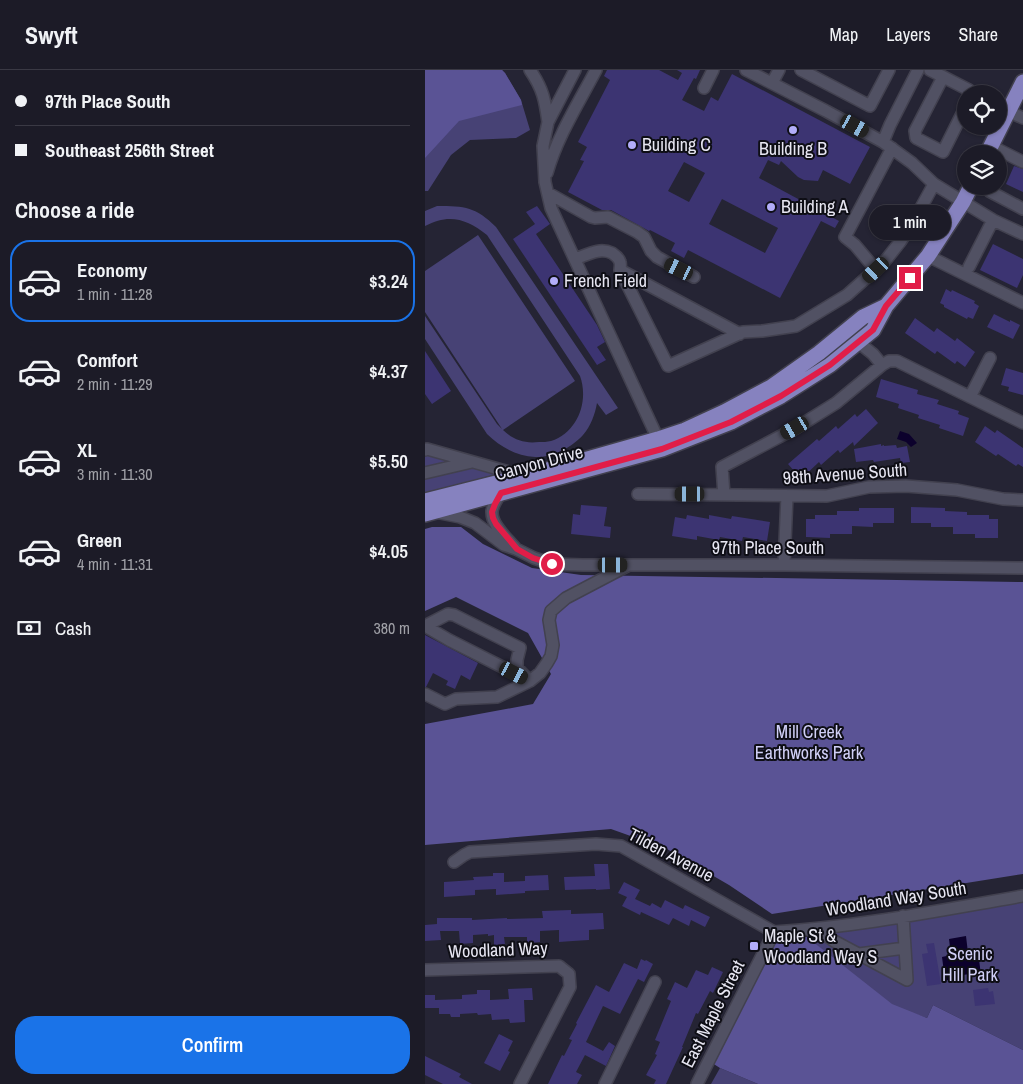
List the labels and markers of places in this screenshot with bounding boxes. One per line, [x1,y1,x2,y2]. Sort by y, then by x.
marker: Building B [787,124,799,136]
place label: Building C [642,132,711,157]
place label: Building B [759,136,827,161]
marker: Building C [626,139,638,151]
place label: Building A [781,194,848,219]
marker: Building A [765,201,777,213]
place label: French Field [564,268,647,293]
marker: French Field [548,275,560,287]
place label: Maple St & Woodland Way S [764,923,877,969]
marker: Maple St & Woodland Way S [748,940,760,952]

